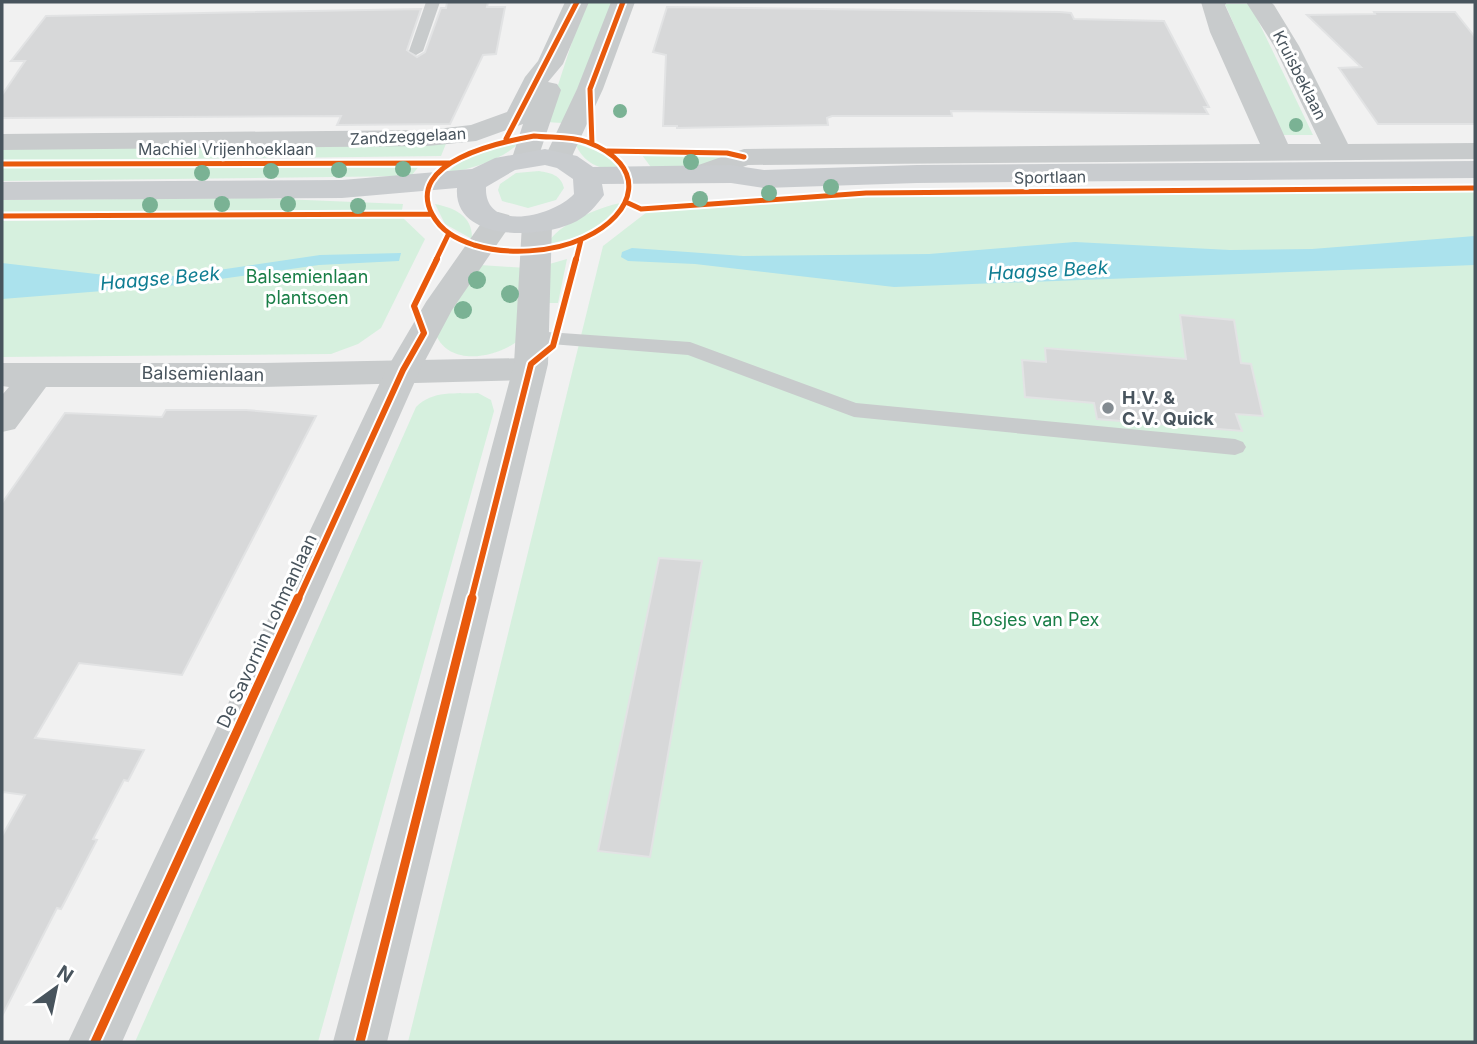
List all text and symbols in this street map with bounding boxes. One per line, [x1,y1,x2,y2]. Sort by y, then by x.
street label: Kruisbeklaan [1269,27,1331,123]
street label: Zandzeggelaan [349,123,467,149]
street label: Machiel Vrijenhoeklaan [138,139,314,159]
street label: Sportlaan [1014,166,1086,188]
water label: Haagse Beek [987,256,1109,285]
water label: Haagse Beek [99,262,221,295]
park label: Balsemienlaan plantsoen [246,266,368,308]
street label: Balsemienlaan [141,362,265,385]
place label: H.V. & C.V. Quick [1122,387,1214,429]
marker: H.V. & C.V. Quick [1100,400,1116,416]
street label: De Savornin Lohmanlaan [212,530,321,731]
park label: Bosjes van Pex [971,609,1099,630]
north arrow [21,953,91,1023]
text: N [53,961,77,988]

